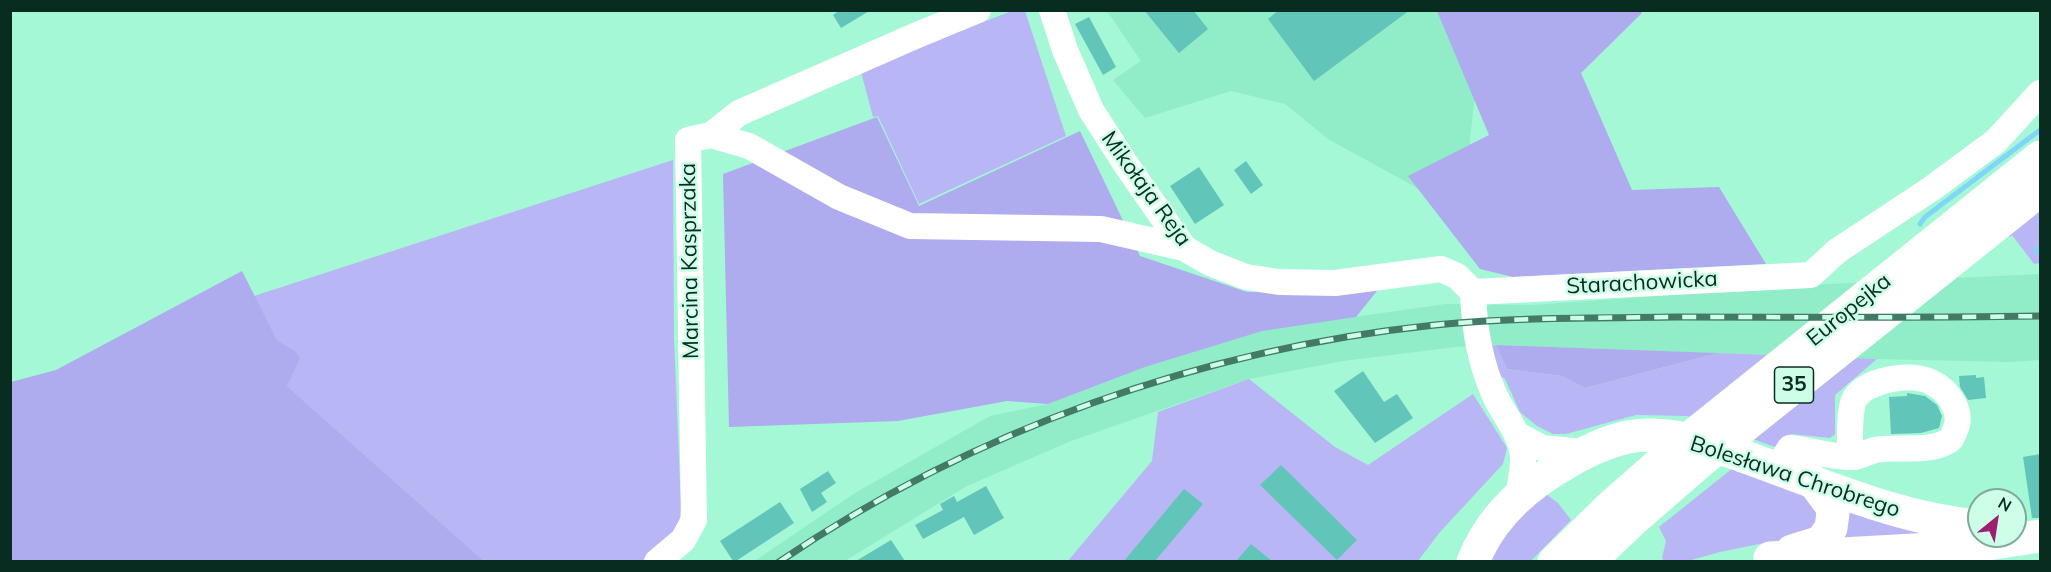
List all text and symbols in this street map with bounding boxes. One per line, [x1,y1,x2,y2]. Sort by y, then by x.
street label: Mikołaja Reja [1095,126,1197,252]
street label: Marcina Kasprzaka [675,163,705,359]
street label: Starachowicka [1566,266,1718,300]
street label: Europejka [1802,268,1896,352]
road number: 35 [1774,367,1814,403]
street label: Bolesława Chrobrego [1687,431,1903,523]
north arrow [1967,488,2027,548]
text: N [1995,492,2015,516]

